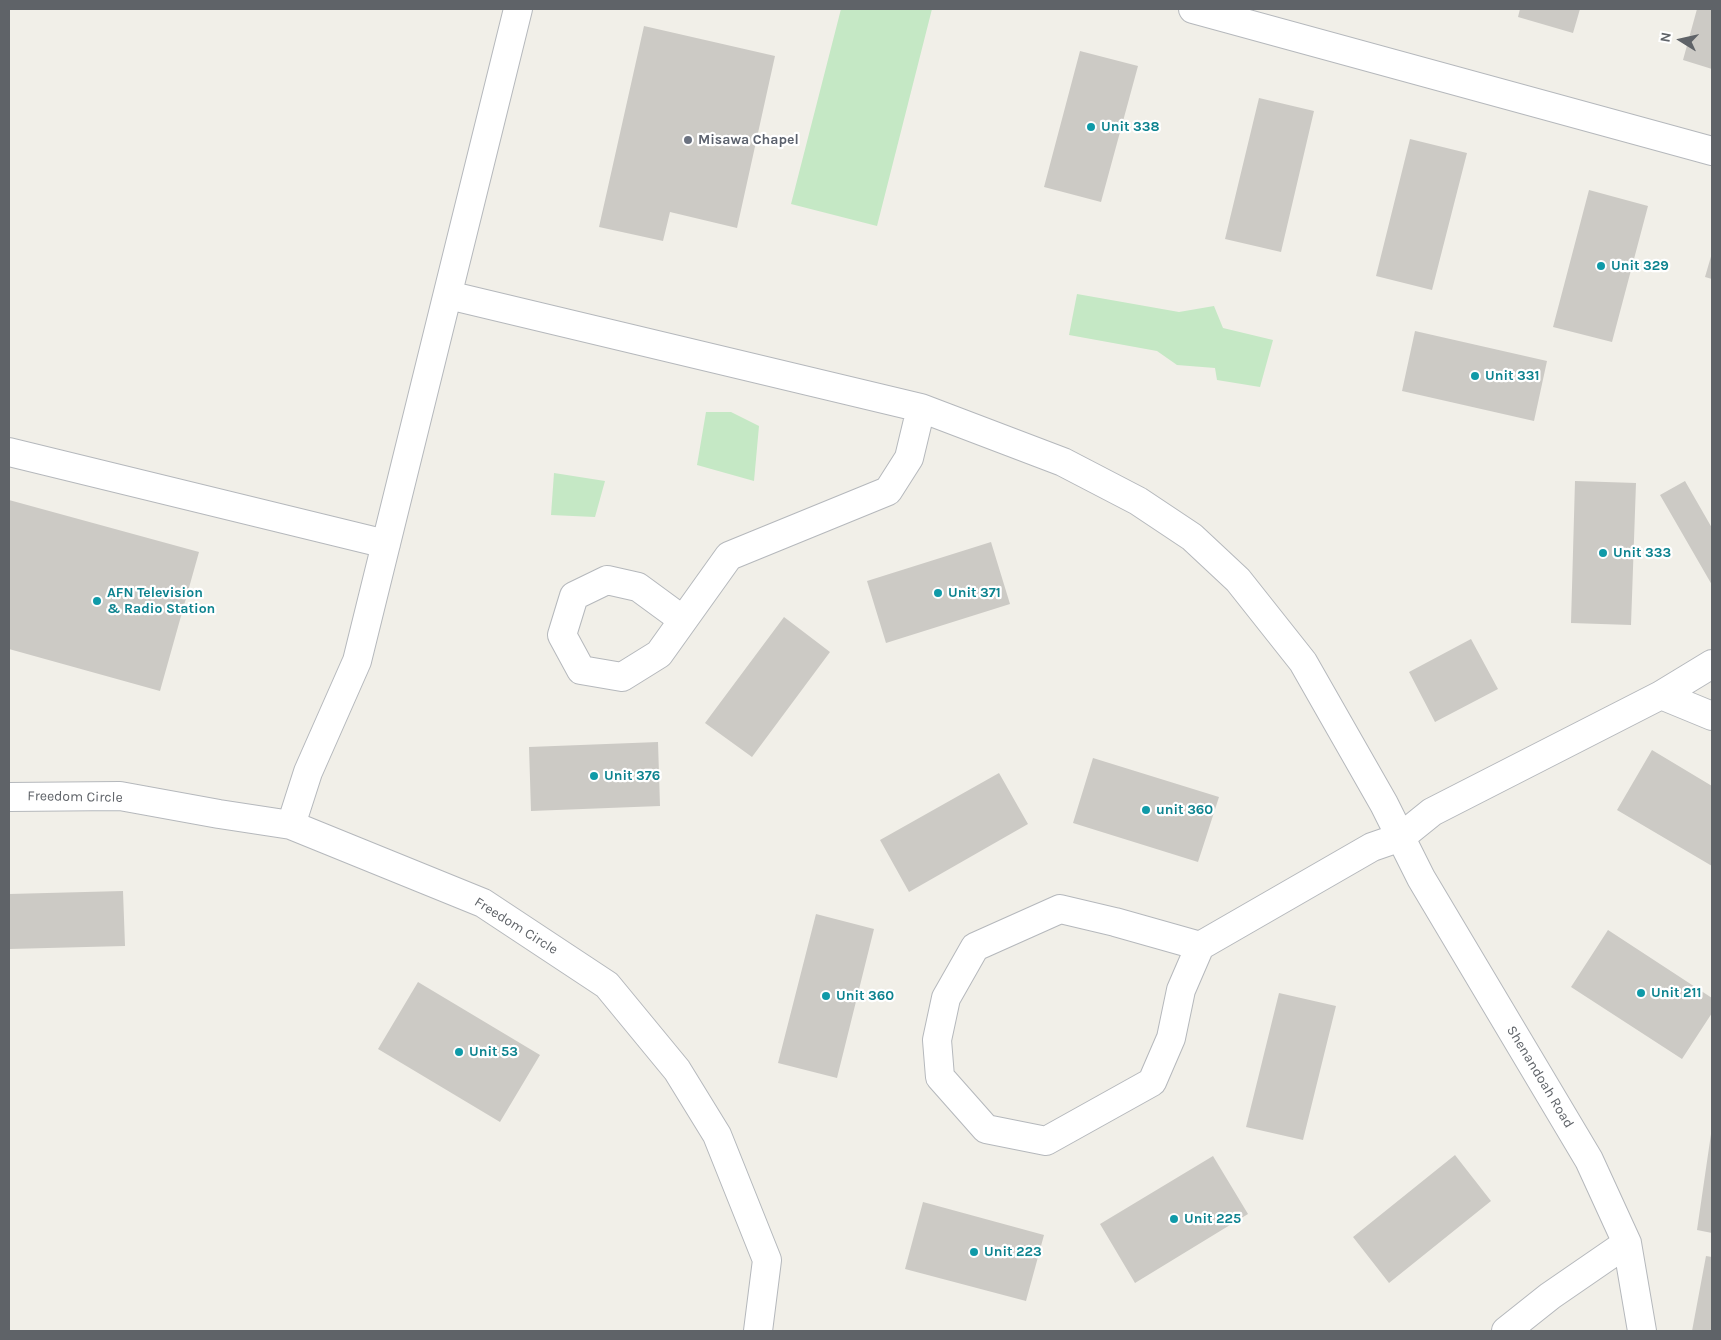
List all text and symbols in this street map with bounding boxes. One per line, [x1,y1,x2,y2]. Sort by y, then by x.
north arrow [1656,15,1706,65]
text: N [1656,31,1675,44]
place label: Unit 338 [1101,119,1160,135]
marker: Unit 338 [1085,121,1097,133]
place label: Misawa Chapel [698,132,799,148]
marker: Misawa Chapel [682,134,694,146]
place label: Unit 329 [1611,258,1669,274]
marker: Unit 329 [1595,260,1607,272]
place label: Unit 331 [1485,368,1539,384]
marker: Unit 331 [1469,370,1481,382]
place label: Unit 333 [1613,545,1671,561]
marker: Unit 333 [1597,547,1609,559]
place label: AFN Television & Radio Station [107,585,215,618]
place label: Unit 371 [948,585,1001,601]
marker: Unit 371 [932,587,944,599]
marker: AFN Television & Radio Station [91,595,103,607]
place label: Unit 376 [604,768,660,784]
marker: Unit 376 [588,770,600,782]
street label: Freedom Circle [27,788,123,806]
place label: unit 360 [1156,802,1213,818]
marker: unit 360 [1140,804,1152,816]
street label: Freedom Circle [471,894,561,958]
place label: Unit 211 [1651,985,1701,1001]
marker: Unit 211 [1635,987,1647,999]
place label: Unit 360 [836,988,894,1004]
marker: Unit 360 [820,990,832,1002]
street label: Shenandoah Road [1503,1023,1577,1131]
place label: Unit 53 [469,1044,518,1060]
marker: Unit 53 [453,1046,465,1058]
place label: Unit 225 [1184,1211,1241,1227]
marker: Unit 225 [1168,1213,1180,1225]
place label: Unit 223 [984,1244,1042,1260]
marker: Unit 223 [968,1246,980,1258]

